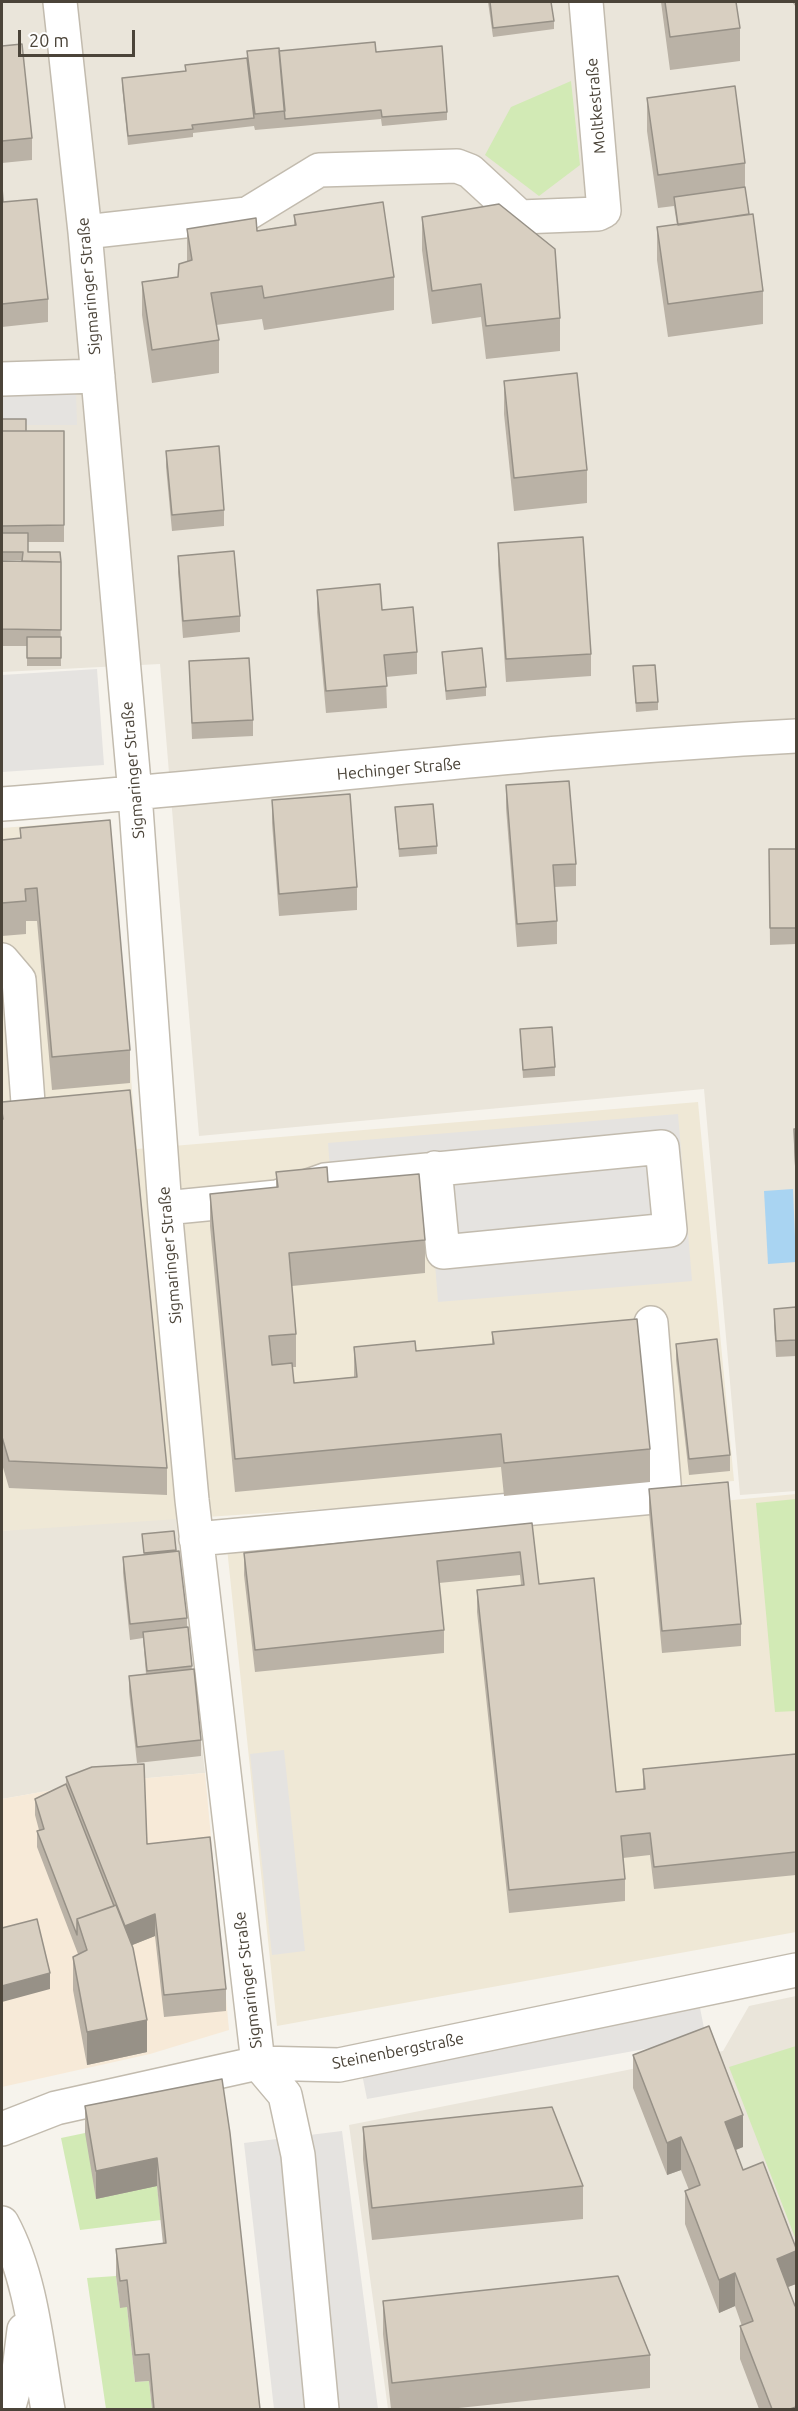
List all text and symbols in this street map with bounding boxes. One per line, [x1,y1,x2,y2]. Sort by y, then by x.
scale bar [21,18,138,56]
text: 20 m [29,30,69,50]
street label: Moltkestraße [582,57,610,155]
street label: Sigmaringer Straße [73,217,105,355]
street label: Sigmaringer Straße [117,701,149,839]
street label: Hechinger Straße [336,754,462,784]
street label: Sigmaringer Straße [154,1186,186,1324]
street label: Sigmaringer Straße [230,1910,266,2050]
street label: Steinenbergstraße [330,2029,466,2073]

